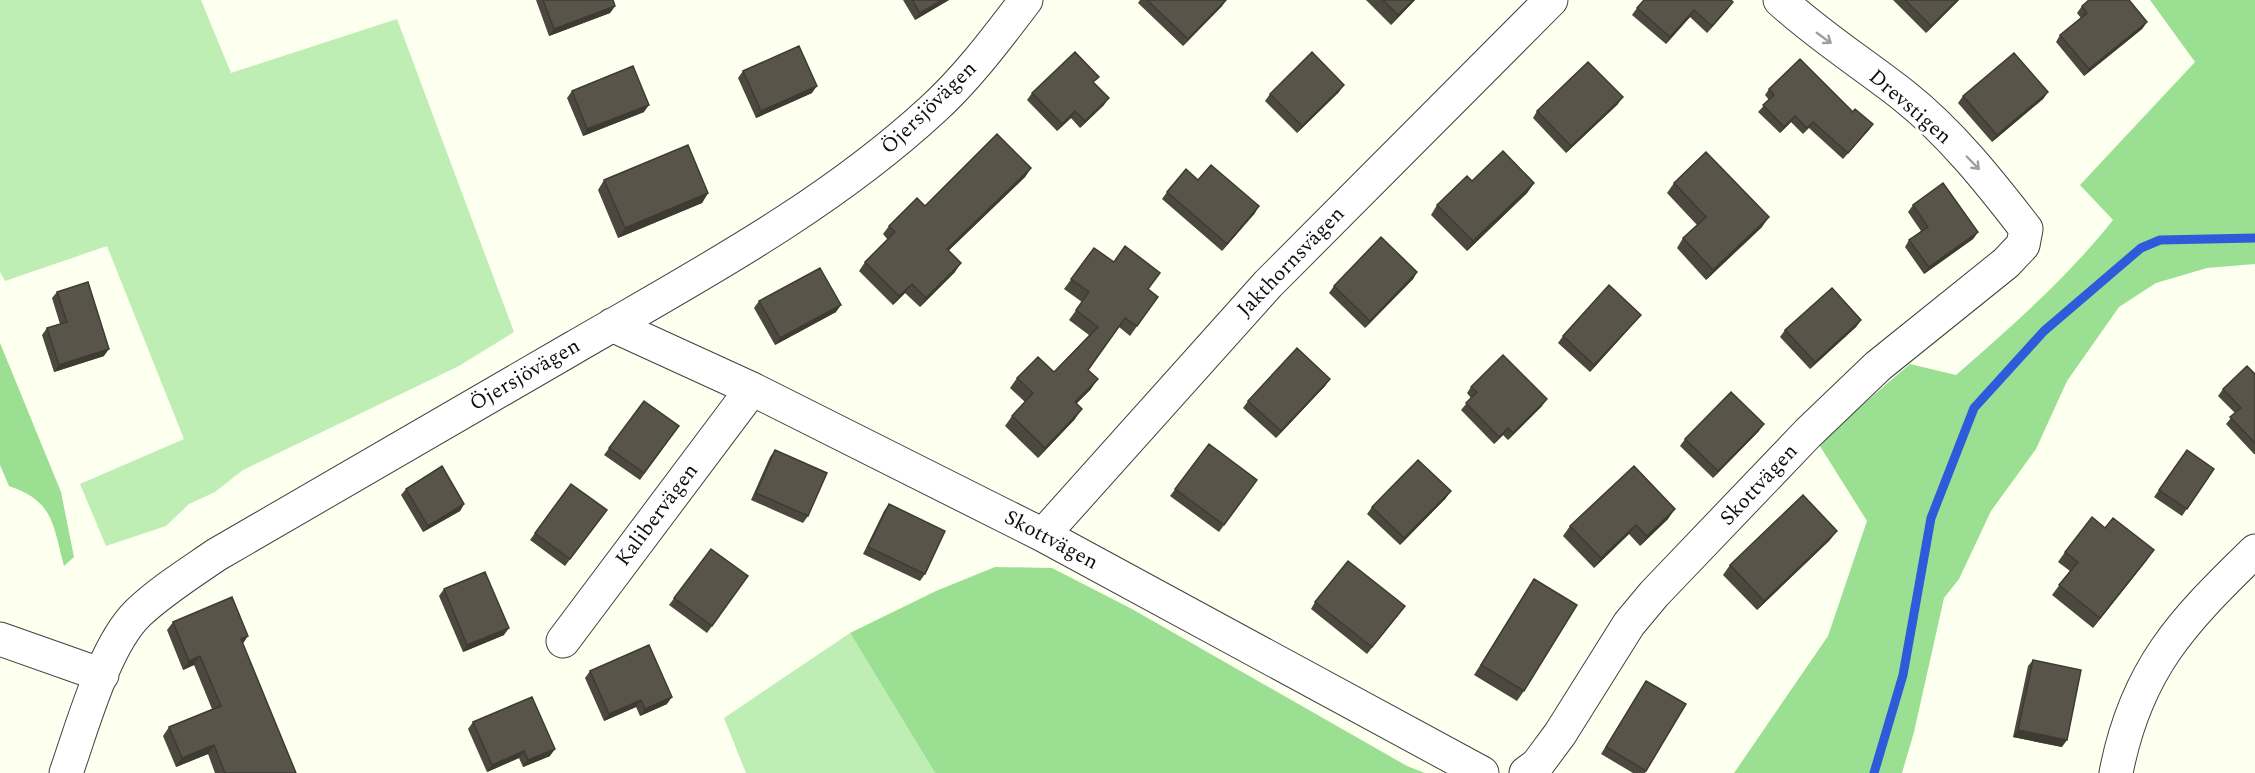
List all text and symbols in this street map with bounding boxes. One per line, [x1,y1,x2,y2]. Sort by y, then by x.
one-way arrow [1816,31,1832,44]
street label: Öjersjövägen [874,54,984,162]
street label: Drevstigen [1861,62,1959,152]
one-way arrow [1965,156,1980,171]
street label: Jakthornsvägen [1230,199,1352,325]
street label: Öjersjövägen [464,330,586,420]
street label: Skottvägen [1712,437,1806,533]
street label: Kalibervägen [608,457,706,573]
street label: Skottvägen [998,502,1104,578]

